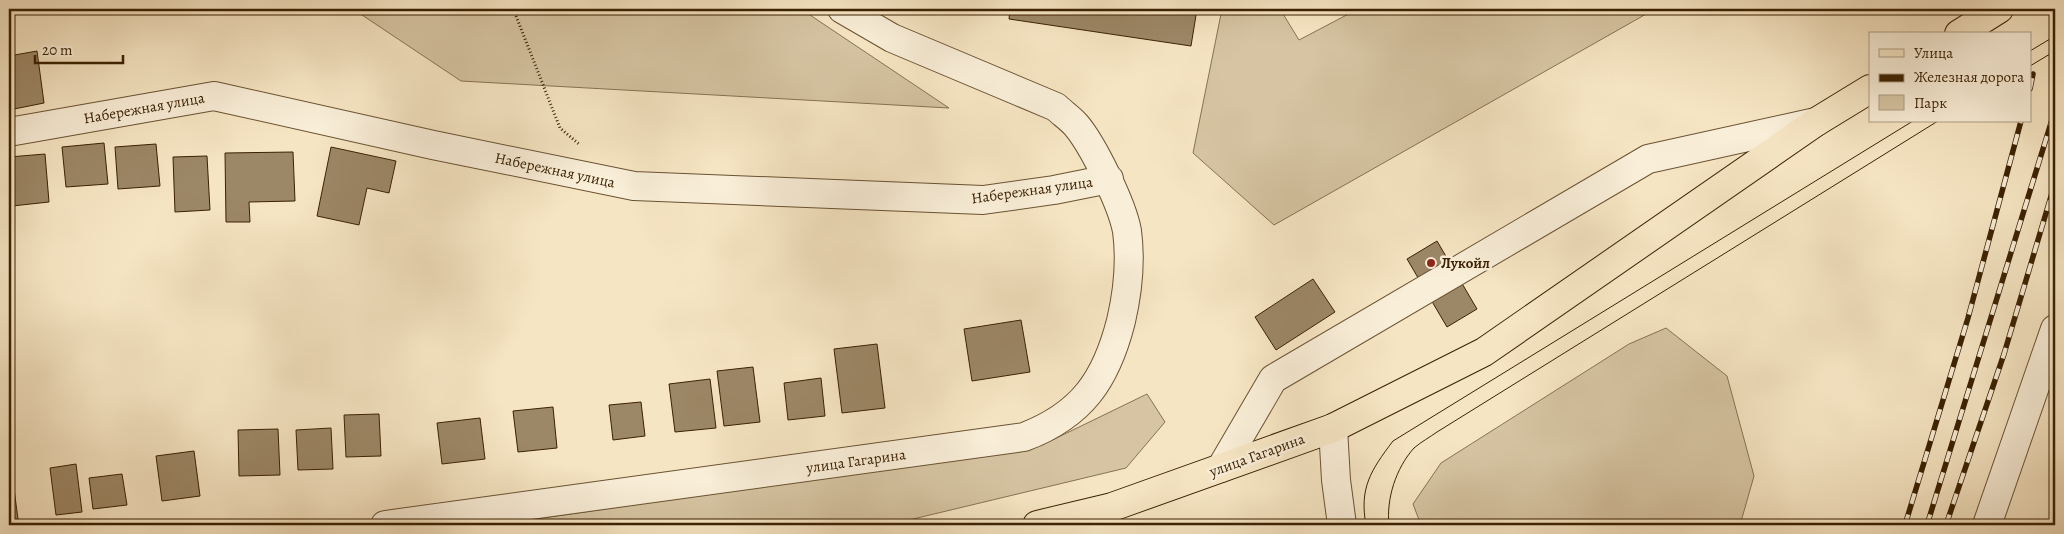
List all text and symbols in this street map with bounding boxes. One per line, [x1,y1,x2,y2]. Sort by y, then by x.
scale bar [35,32,122,64]
legend [1869,32,2032,122]
text: 20 m [42,40,73,60]
text: Улица [1914,43,1953,63]
text: Железная дорога [1914,67,2024,87]
street label: Набережная улица [82,88,206,128]
text: Парк [1914,93,1947,113]
street label: Набережная улица [493,147,617,193]
street label: Набережная улица [970,172,1094,208]
place label: Лукойл [1441,253,1490,273]
marker: Лукойл [1425,257,1437,269]
street label: улица Гагарина [1206,428,1308,482]
street label: улица Гагарина [804,444,907,478]

